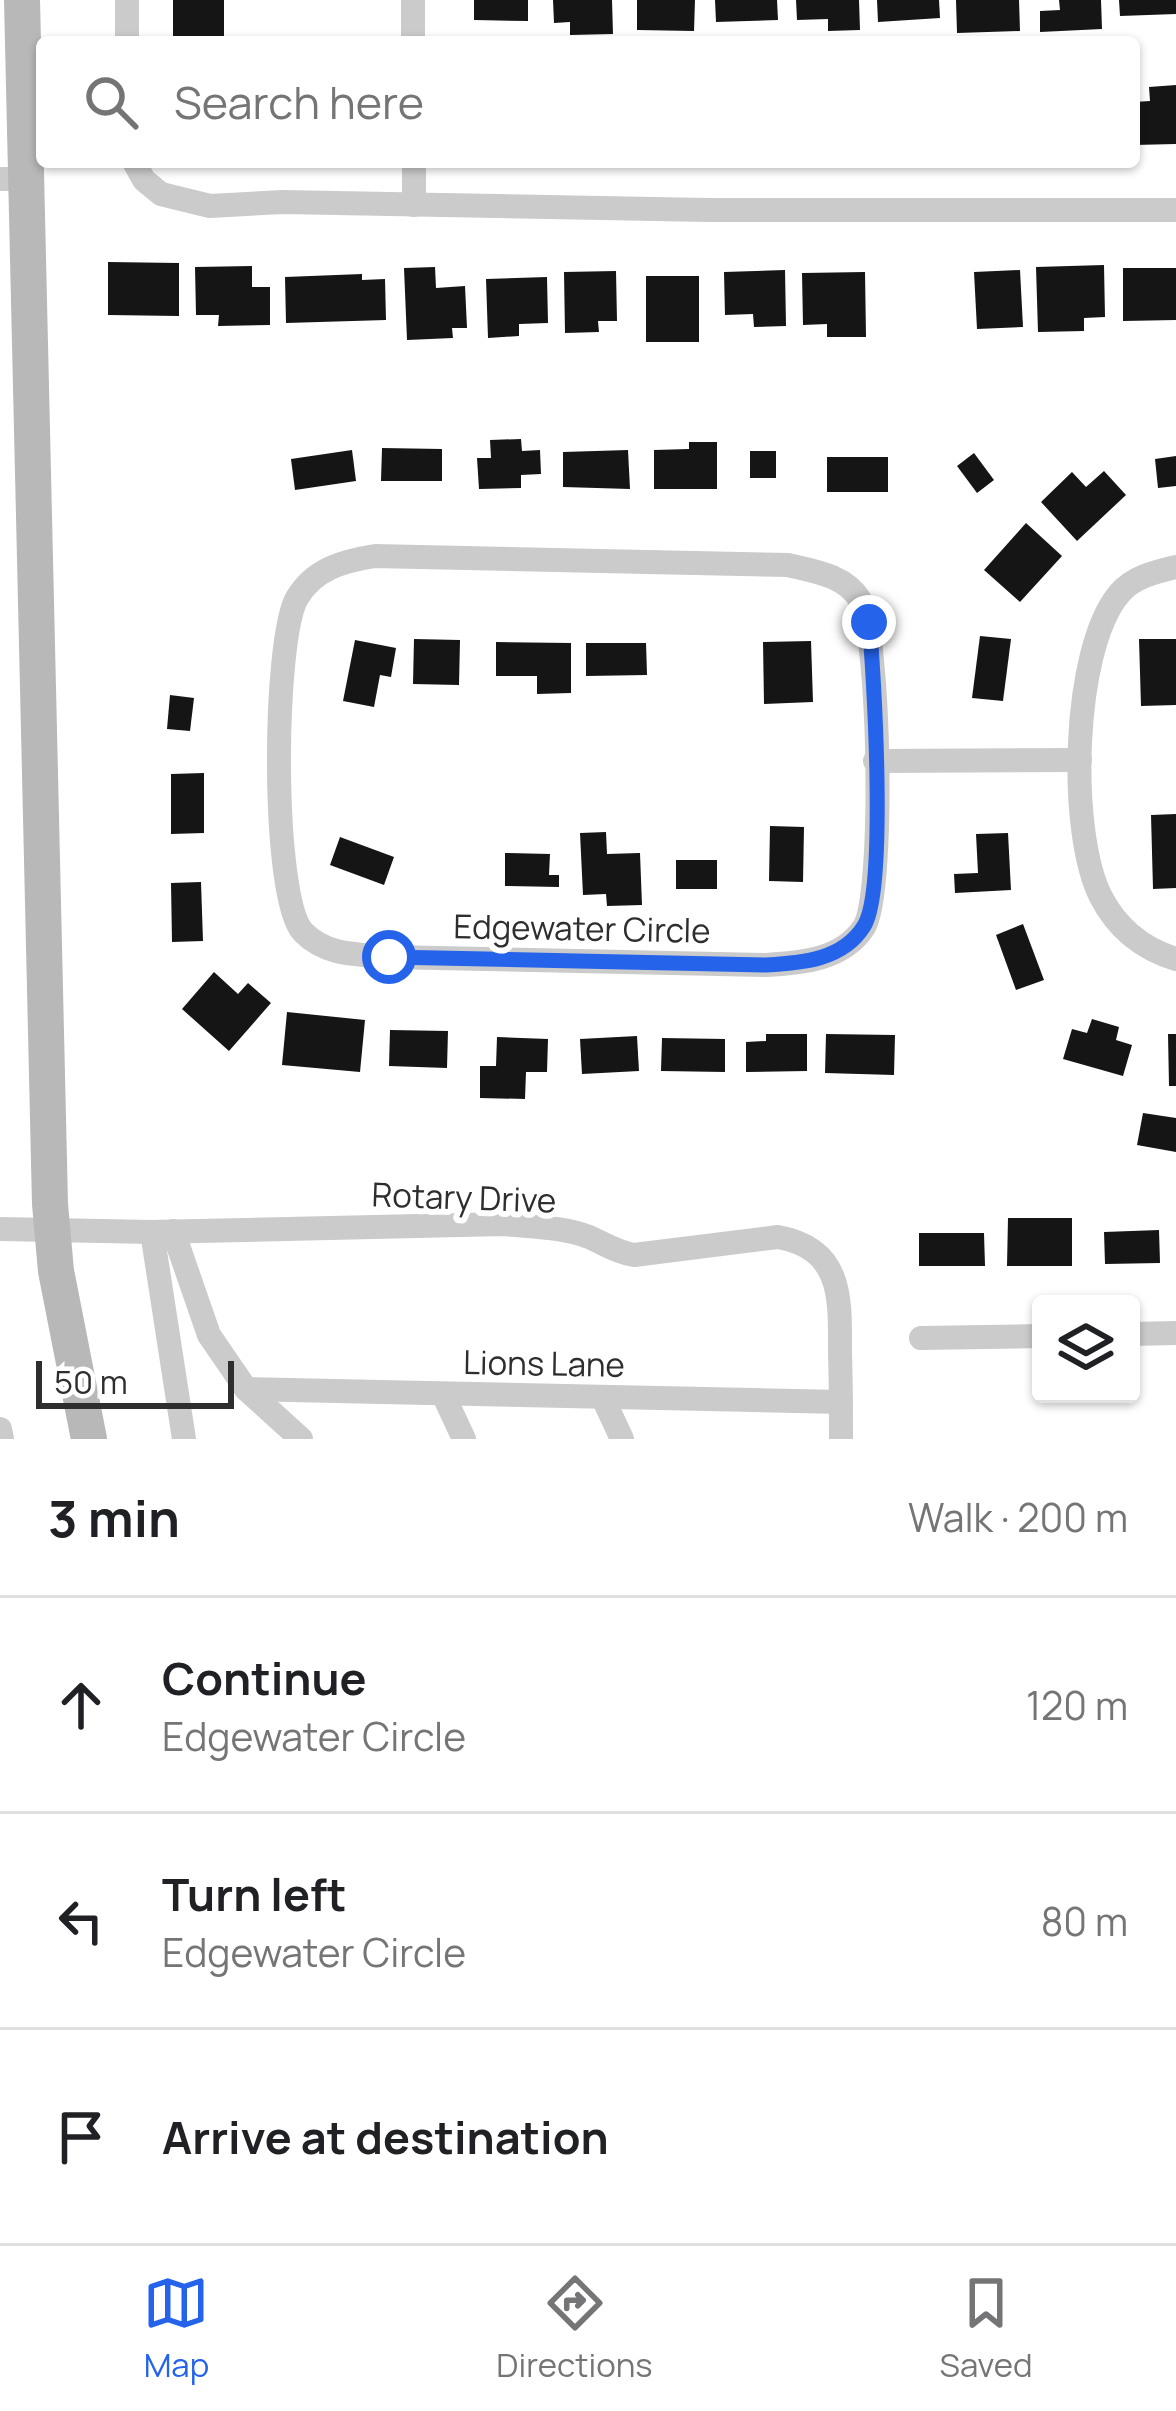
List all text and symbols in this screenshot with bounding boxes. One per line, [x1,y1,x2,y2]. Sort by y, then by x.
search box [36,36,1140,168]
icon: search [78,69,144,135]
text: Search here [174,71,424,133]
route end [842,595,896,649]
street label: Edgewater Circle [453,903,711,953]
route start [362,930,416,984]
street label: Rotary Drive [371,1171,557,1223]
map controls [1032,1295,1140,1403]
button: layers [1032,1295,1140,1403]
street label: Lions Lane [463,1339,625,1387]
scale bar [36,1355,234,1408]
text: 50 m [54,1359,128,1404]
text: 3 min [48,1483,180,1552]
text: Walk · 200 m [908,1490,1128,1544]
text: Continue [162,1647,367,1709]
icon: ahead [48,1672,114,1738]
text: 120 m [1026,1678,1128,1732]
text: Edgewater Circle [162,1709,466,1763]
text: Turn left [162,1863,347,1925]
icon: left [48,1888,114,1954]
text: 80 m [1041,1894,1128,1948]
text: Edgewater Circle [162,1925,466,1979]
icon: arrive [48,2104,114,2170]
text: Arrive at destination [162,2106,609,2168]
tab: Map [143,2270,209,2387]
tab: Directions [496,2270,653,2387]
tab: Saved [940,2270,1033,2387]

